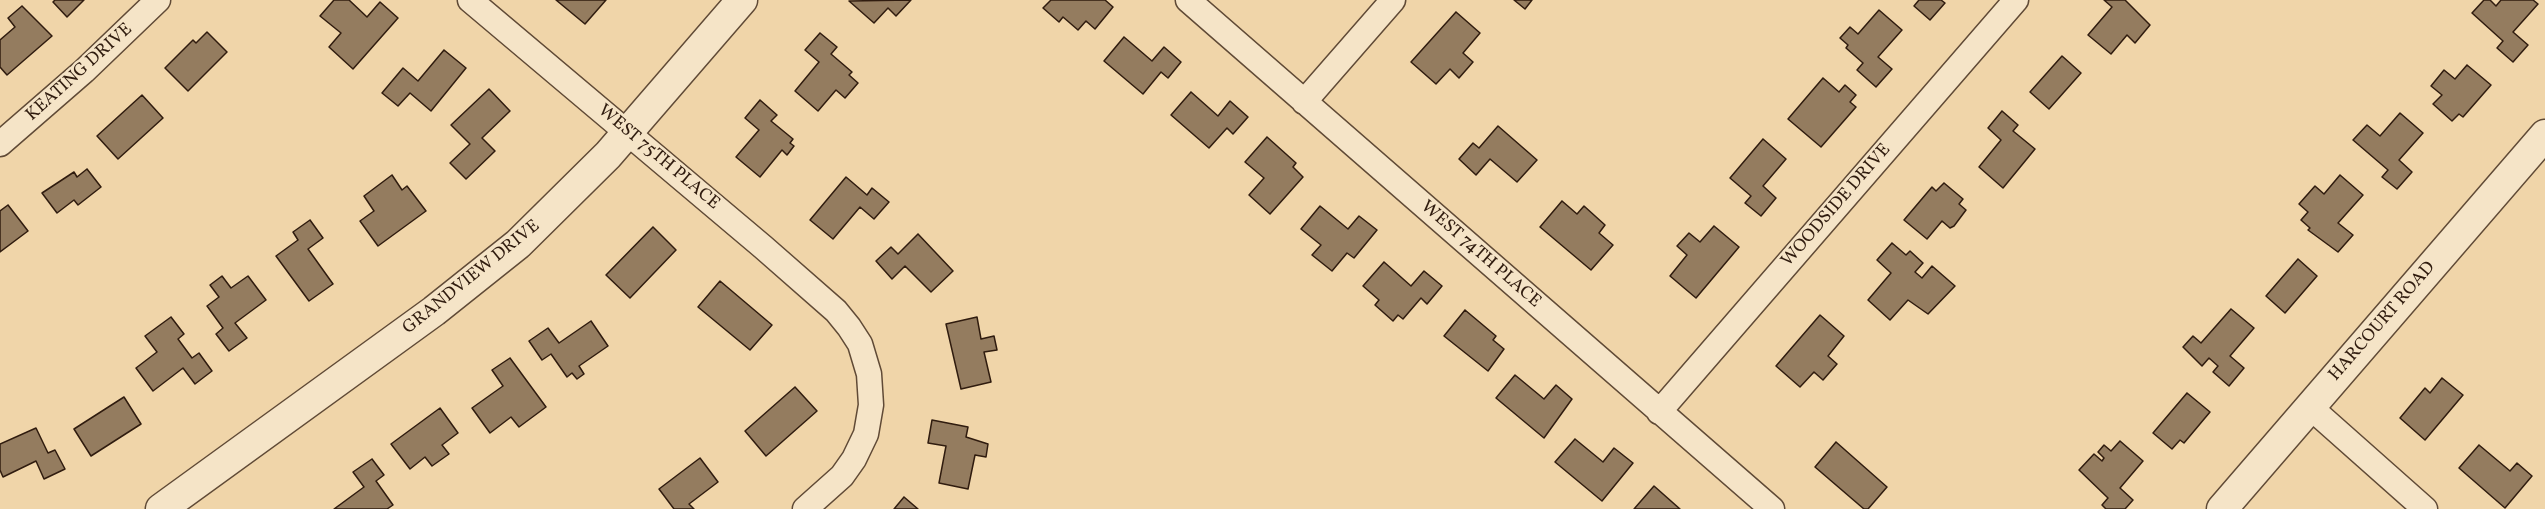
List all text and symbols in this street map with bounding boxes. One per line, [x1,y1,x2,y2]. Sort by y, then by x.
street label: KEATING DRIVE [22,20,138,126]
street label: WEST 75TH PLACE [593,101,723,215]
street label: WOODSIDE DRIVE [1778,140,1896,272]
street label: WEST 74TH PLACE [1415,197,1545,313]
street label: GRANDVIEW DRIVE [399,216,545,340]
street label: HARCOURT ROAD [2325,258,2441,386]

